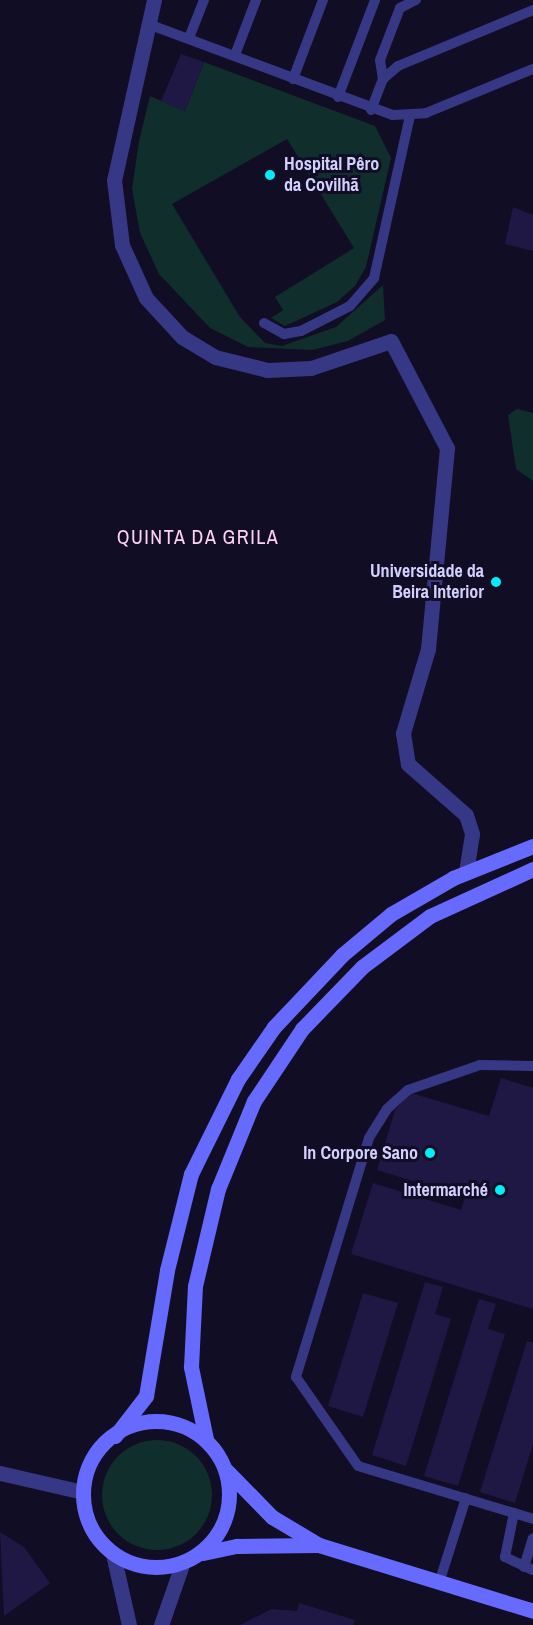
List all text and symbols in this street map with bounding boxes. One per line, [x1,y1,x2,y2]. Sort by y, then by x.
place label: Hospital Pêro da Covilhã [284,154,379,196]
marker: Hospital Pêro da Covilhã [261,166,279,184]
district label: QUINTA DA GRILA [116,524,280,548]
place label: Universidade da Beira Interior [370,561,484,604]
marker: Universidade da Beira Interior [489,575,503,589]
place label: In Corpore Sano [303,1142,418,1164]
marker: In Corpore Sano [423,1146,437,1160]
place label: Intermarché [404,1179,488,1201]
marker: Intermarché [493,1183,507,1197]

